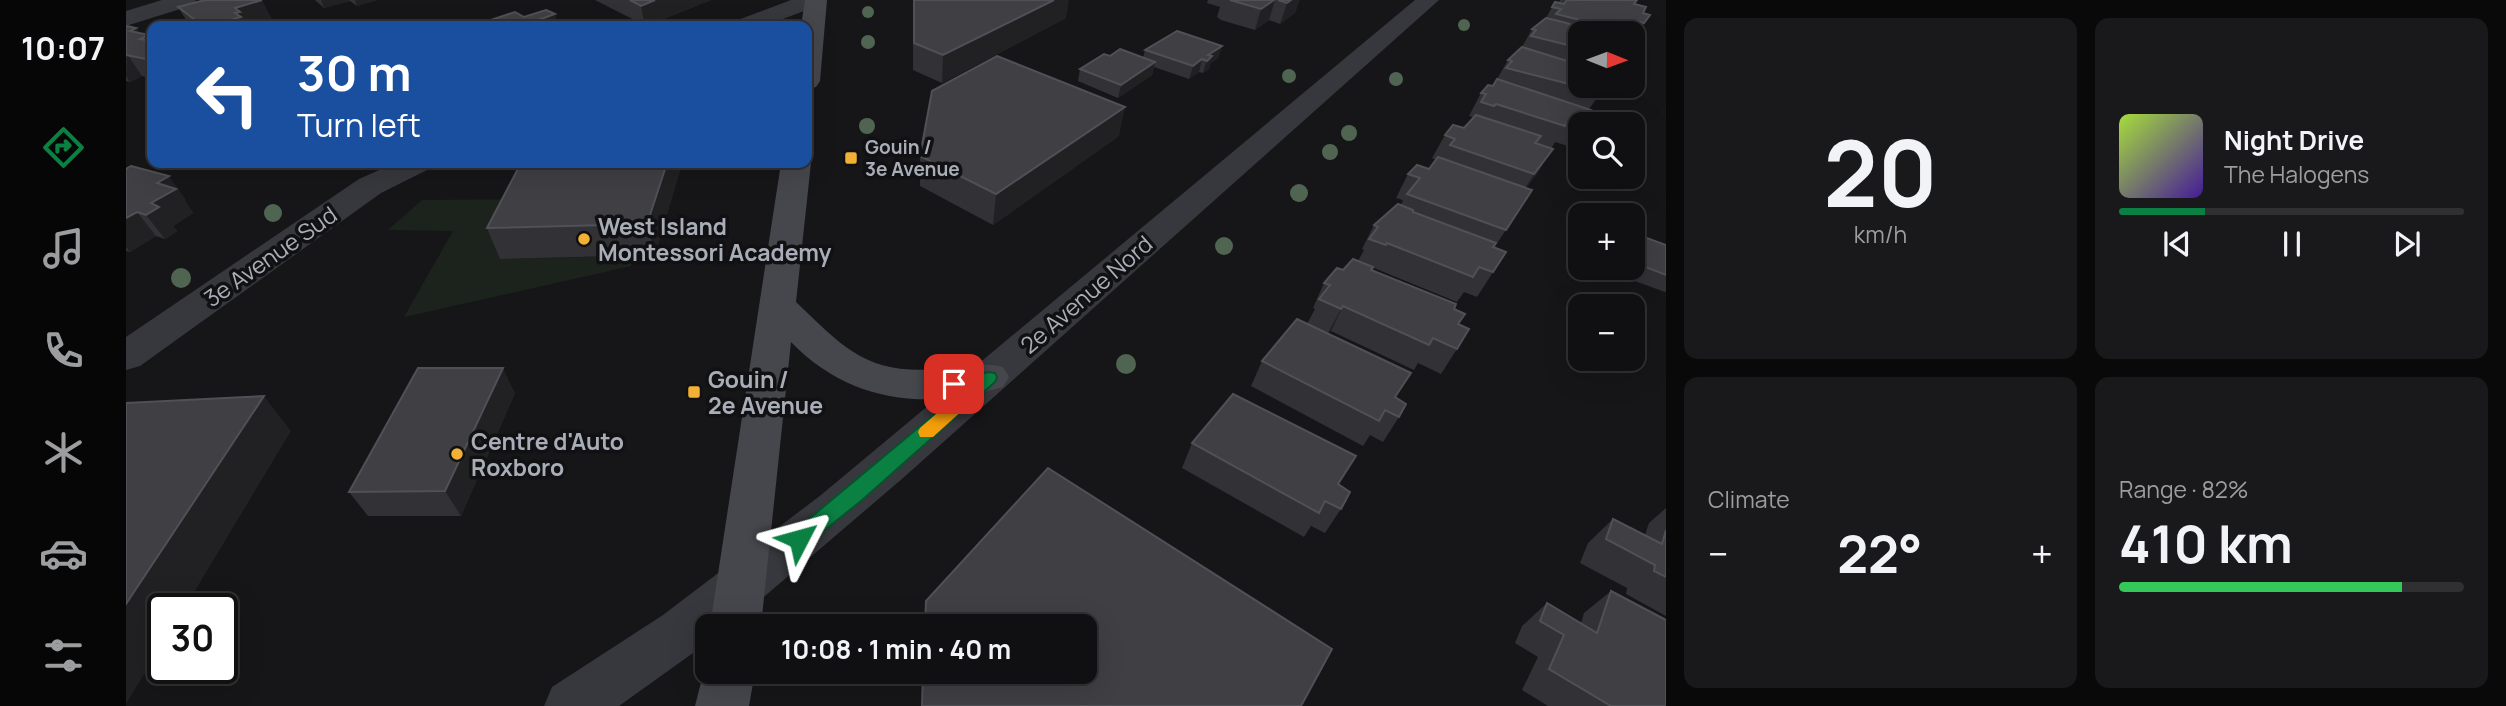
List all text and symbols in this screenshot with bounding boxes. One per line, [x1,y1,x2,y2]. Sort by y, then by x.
north arrow [1568,21,1645,98]
map controls [1568,21,1645,371]
text: 10:07 [21,26,105,70]
text: 30 m [297,39,412,106]
icon: left [182,49,273,140]
text: Turn left [297,103,421,147]
text: 20 [1823,110,1938,234]
button: search [1568,112,1645,189]
text: Night Drive [2224,122,2364,158]
icon: directions [39,123,88,172]
place label: Gouin / 3e Avenue [865,134,960,182]
marker: Gouin / 3e Avenue [843,150,859,166]
text: The Halogens [2224,158,2369,190]
street label: 3e Avenue Sud [197,198,343,314]
button: + [1568,203,1645,280]
place label: West Island Montessori Academy [598,210,831,268]
text: km/h [1854,218,1907,250]
icon: music [39,224,88,273]
icon: previous [2158,225,2196,263]
icon: pause [2273,225,2311,263]
icon: next [2388,225,2426,263]
street label: 2e Avenue Nord [1013,228,1159,360]
marker: West Island Montessori Academy [576,231,592,247]
button: − [1568,294,1645,371]
icon: phone [39,326,88,375]
pin [924,354,984,414]
place label: Gouin / 2e Avenue [708,363,823,421]
icon: arrive [935,365,973,403]
marker: Gouin / 2e Avenue [686,384,702,400]
place label: Centre d'Auto Roxboro [471,425,624,483]
icon: climate [39,428,88,477]
marker: Centre d'Auto Roxboro [449,446,465,462]
text: Range · 82% [2119,473,2249,505]
text: Climate [1708,483,1790,515]
position arrow [762,502,836,576]
text: 410 km [2119,508,2293,579]
text: 22° [1837,518,1922,589]
text: − [1708,527,1729,579]
text: + [2031,527,2053,579]
icon: car [39,529,88,578]
speed limit sign: 30 [147,593,238,684]
icon: filters [39,631,88,680]
text: 10:08 · 1 min · 40 m [781,631,1011,667]

